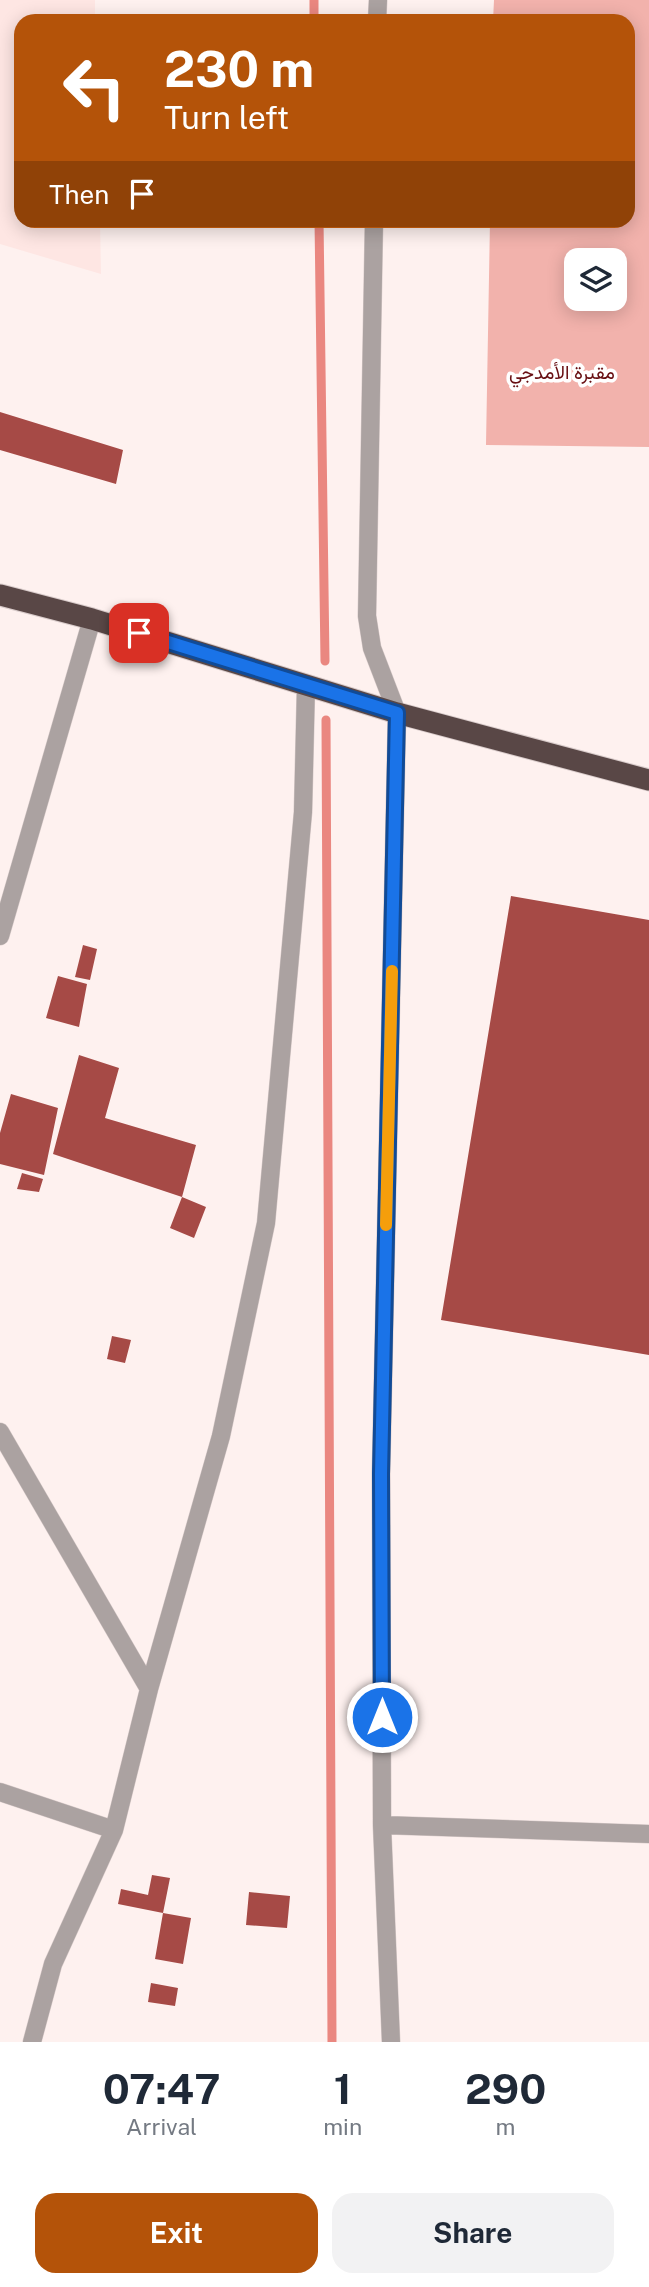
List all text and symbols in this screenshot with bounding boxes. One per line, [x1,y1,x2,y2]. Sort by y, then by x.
text: 230 m [164,40,314,98]
icon: left [49,42,140,133]
text: Turn left [164,99,289,136]
icon: arrive [123,175,161,213]
text: Then [49,179,109,210]
map controls [564,248,627,311]
button: layers [564,248,627,311]
park label: مقبرة الأمدجي [509,361,615,388]
pin [109,603,169,663]
icon: arrive [120,614,158,652]
position arrow [345,1680,419,1754]
text: 07:47 [103,2064,220,2113]
text: 1 [334,2064,352,2113]
text: 290 [465,2064,546,2113]
text: Arrival [126,2113,197,2140]
text: min [323,2113,362,2140]
text: m [496,2113,516,2140]
button: Exit [35,2193,318,2273]
button: Share [332,2193,614,2273]

